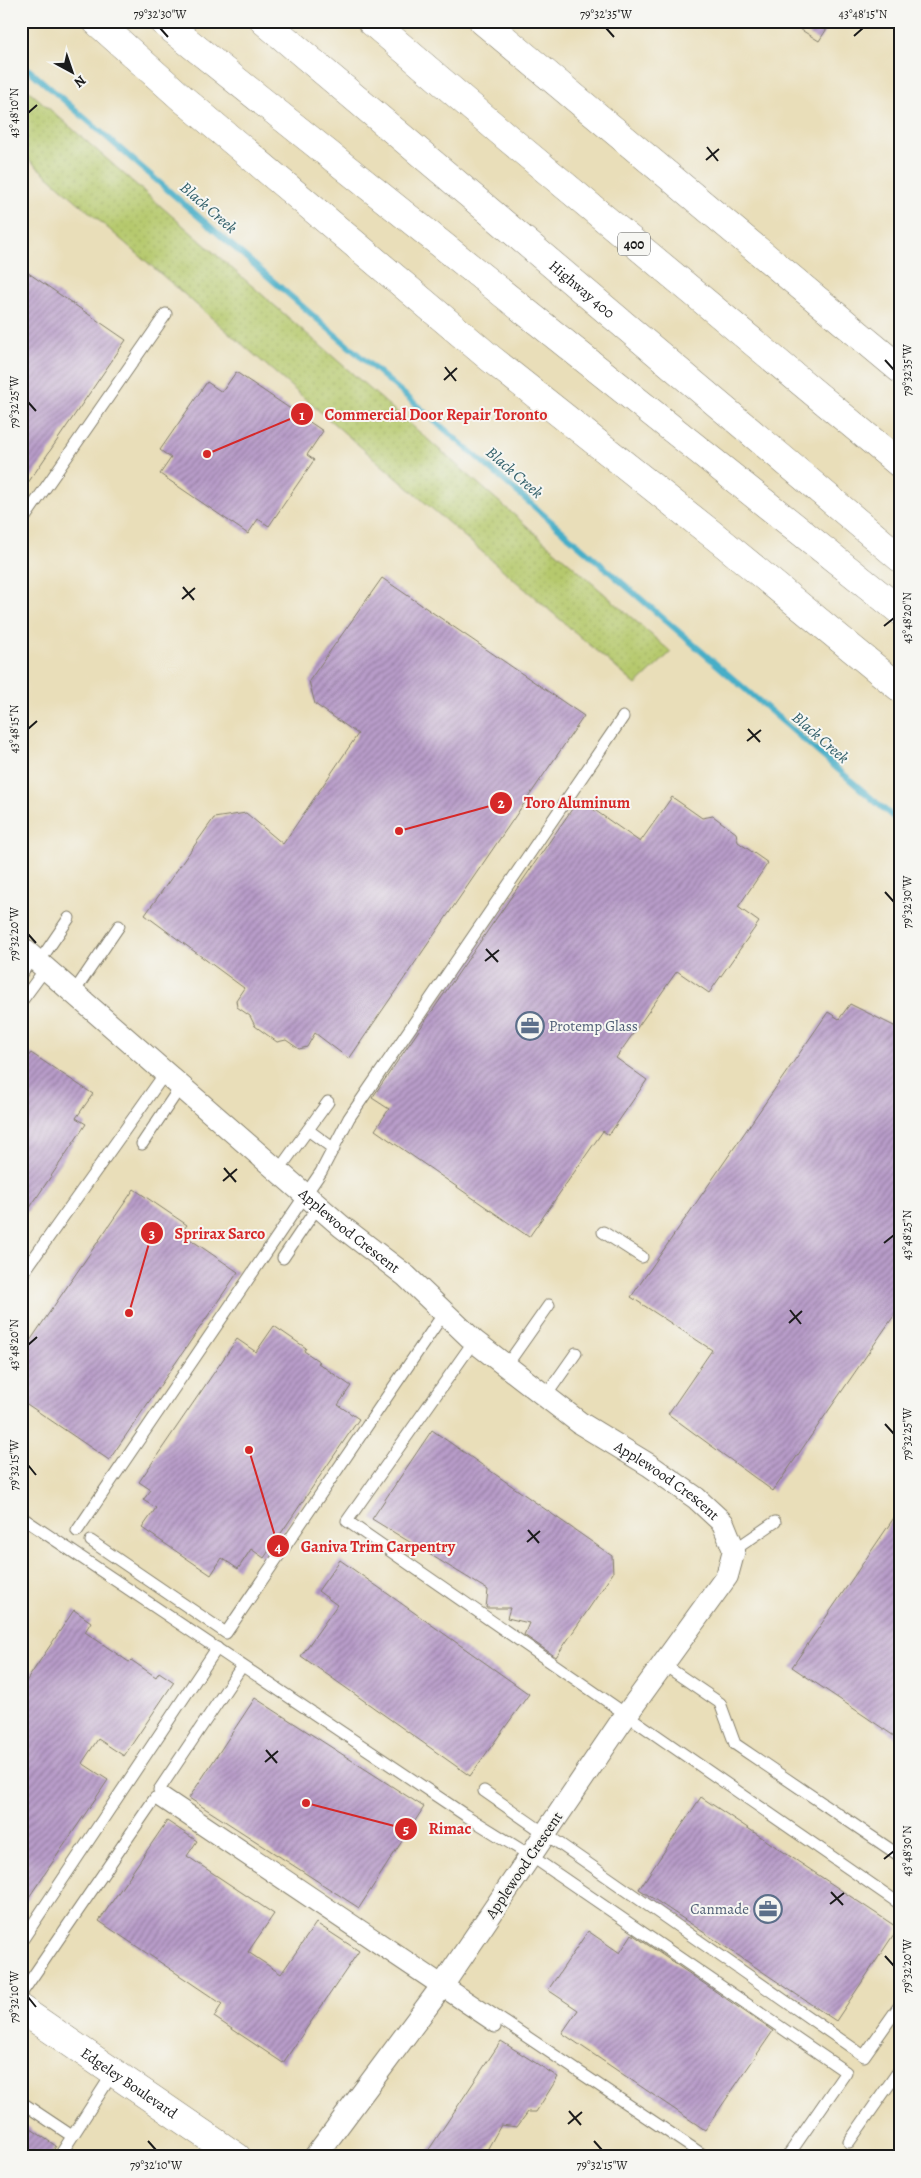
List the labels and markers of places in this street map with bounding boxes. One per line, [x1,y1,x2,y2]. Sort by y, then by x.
callout: Commercial Door Repair Toronto [289,399,557,430]
callout: Toro Aluminum [489,787,640,818]
office icon: Protemp Glass [515,1011,545,1041]
place label: Protemp Glass [549,1016,638,1036]
callout: Sprirax Sarco [140,1218,276,1249]
callout: Ganiva Trim Carpentry [266,1531,465,1562]
callout: Rimac [394,1813,482,1844]
office icon: Canmade [753,1894,783,1924]
place label: Canmade [690,1899,749,1919]

